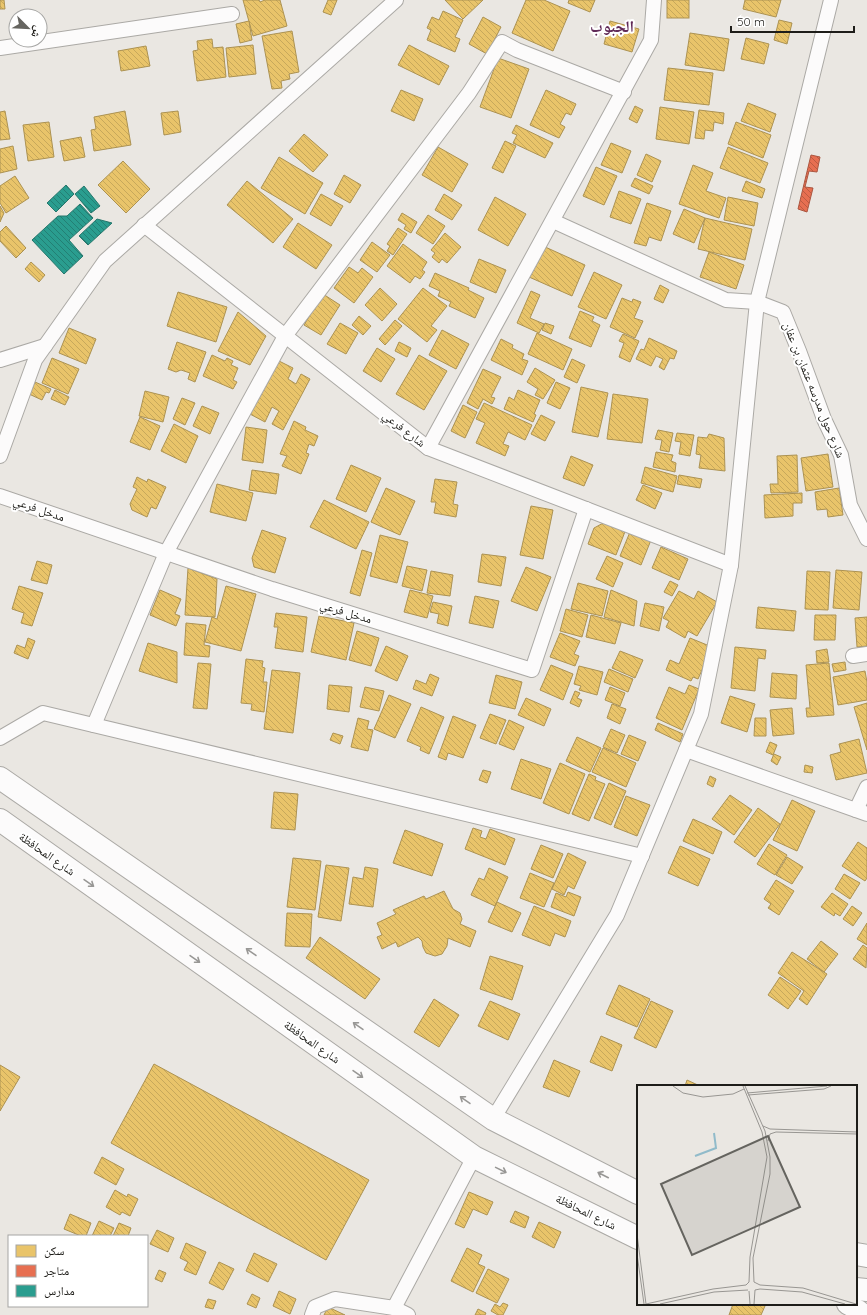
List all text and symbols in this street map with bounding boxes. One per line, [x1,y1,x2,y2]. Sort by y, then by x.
north arrow [8,8,48,48]
scale bar [731,8,854,34]
text: 50 m [737,14,765,29]
district label: الجبوب [590,16,634,36]
text: ش [27,23,46,41]
street label: شارع حول مدرسه عثمان بن عفان [779,320,849,460]
street label: شارع فرعي [378,407,429,452]
street label: مدخل فرعي [11,493,67,527]
street label: مدخل فرعي [318,597,374,629]
street label: شارع المحافظة [16,829,78,879]
one-way arrow [83,879,94,887]
one-way arrow [246,948,257,956]
one-way arrow [189,955,200,963]
street label: شارع المحافظة [281,1017,343,1067]
one-way arrow [353,1022,364,1030]
one-way arrow [352,1070,363,1079]
inset map [637,1085,857,1305]
one-way arrow [459,1096,470,1104]
one-way arrow [494,1167,506,1174]
one-way arrow [597,1171,609,1178]
street label: شارع المحافظة [553,1190,619,1234]
legend [8,1235,148,1307]
text: سكن [44,1243,65,1258]
text: متاجر [43,1263,69,1278]
text: مدارس [44,1283,75,1298]

